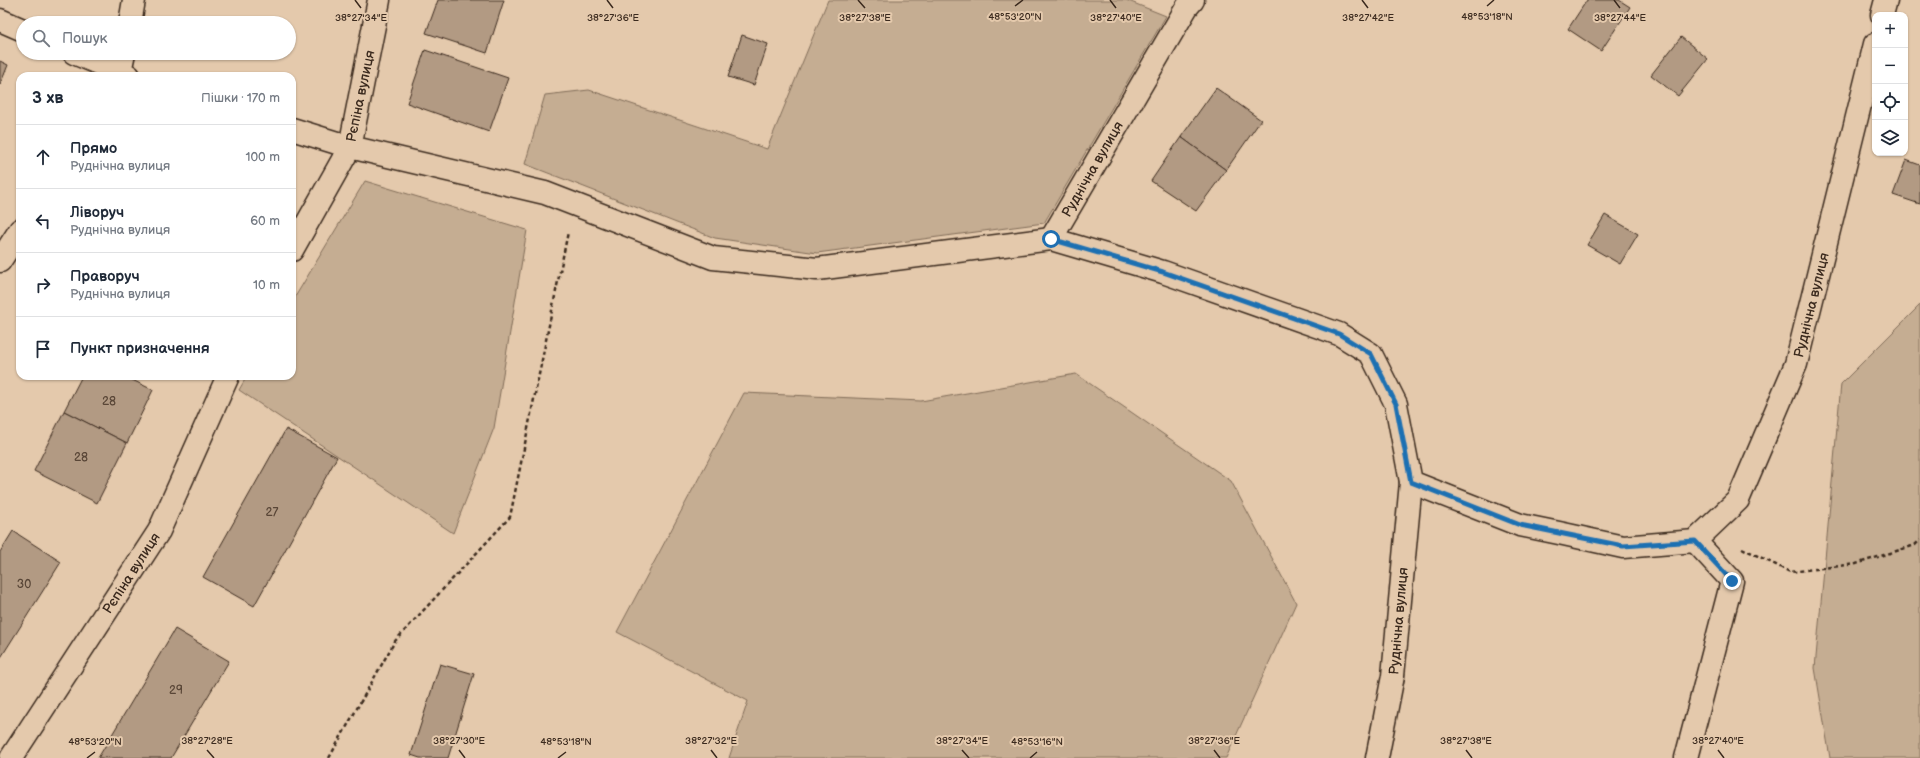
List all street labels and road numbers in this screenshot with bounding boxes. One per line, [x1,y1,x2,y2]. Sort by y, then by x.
street label: Рєпіна вулиця [342,49,379,143]
street label: Руднічна вулиця [1058,118,1127,220]
street label: Руднічна вулиця [1790,250,1833,360]
street label: Рєпіна вулиця [99,529,164,617]
street label: Руднічна вулиця [1385,566,1412,676]

